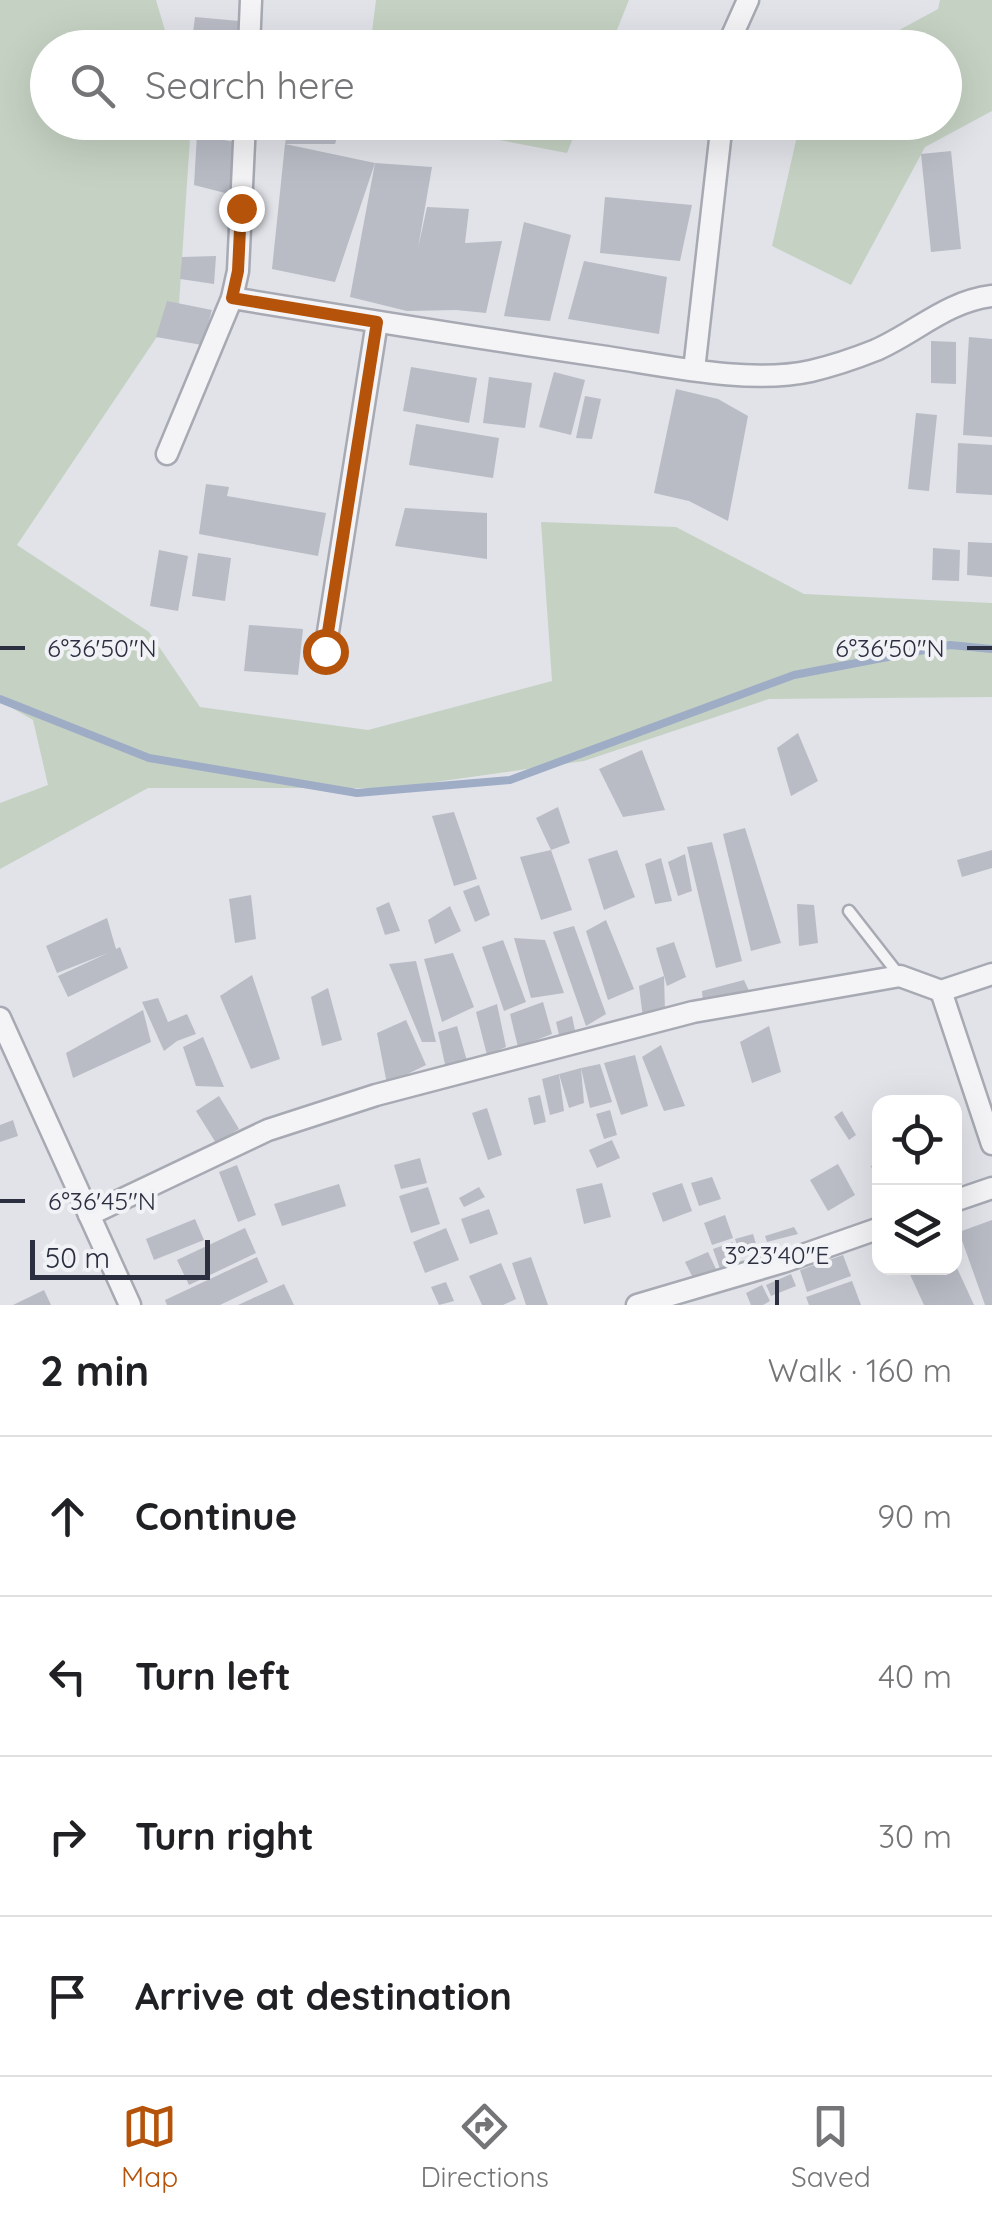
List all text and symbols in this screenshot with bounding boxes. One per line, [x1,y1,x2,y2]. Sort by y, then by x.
search box [30,30,962,140]
icon: search [65,58,120,113]
text: Search here [145,61,355,109]
route end [219,186,265,232]
route start [303,629,349,675]
text: 6°36'50"N [47,632,157,663]
text: 6°36'50"N [835,632,945,663]
map controls [872,1095,962,1275]
button: locate [872,1095,962,1185]
text: 6°36'45"N [48,1185,156,1216]
button: layers [872,1185,962,1275]
scale bar [30,1235,210,1280]
text: 3°23'40"E [724,1239,830,1270]
text: 50 m [45,1240,110,1275]
text: 2 min [40,1344,149,1397]
text: Walk · 160 m [768,1350,952,1390]
icon: ahead [40,1489,95,1544]
text: Continue [135,1492,297,1540]
text: 90 m [877,1496,952,1536]
icon: left [40,1649,95,1704]
text: Turn left [135,1652,291,1700]
text: 40 m [878,1656,952,1696]
icon: right [40,1809,95,1864]
text: Turn right [135,1812,314,1860]
text: 30 m [878,1816,952,1856]
icon: arrive [40,1969,95,2024]
text: Arrive at destination [135,1972,512,2020]
tab: Map [121,2099,178,2194]
tab: Directions [420,2099,549,2194]
tab: Saved [791,2099,871,2194]

